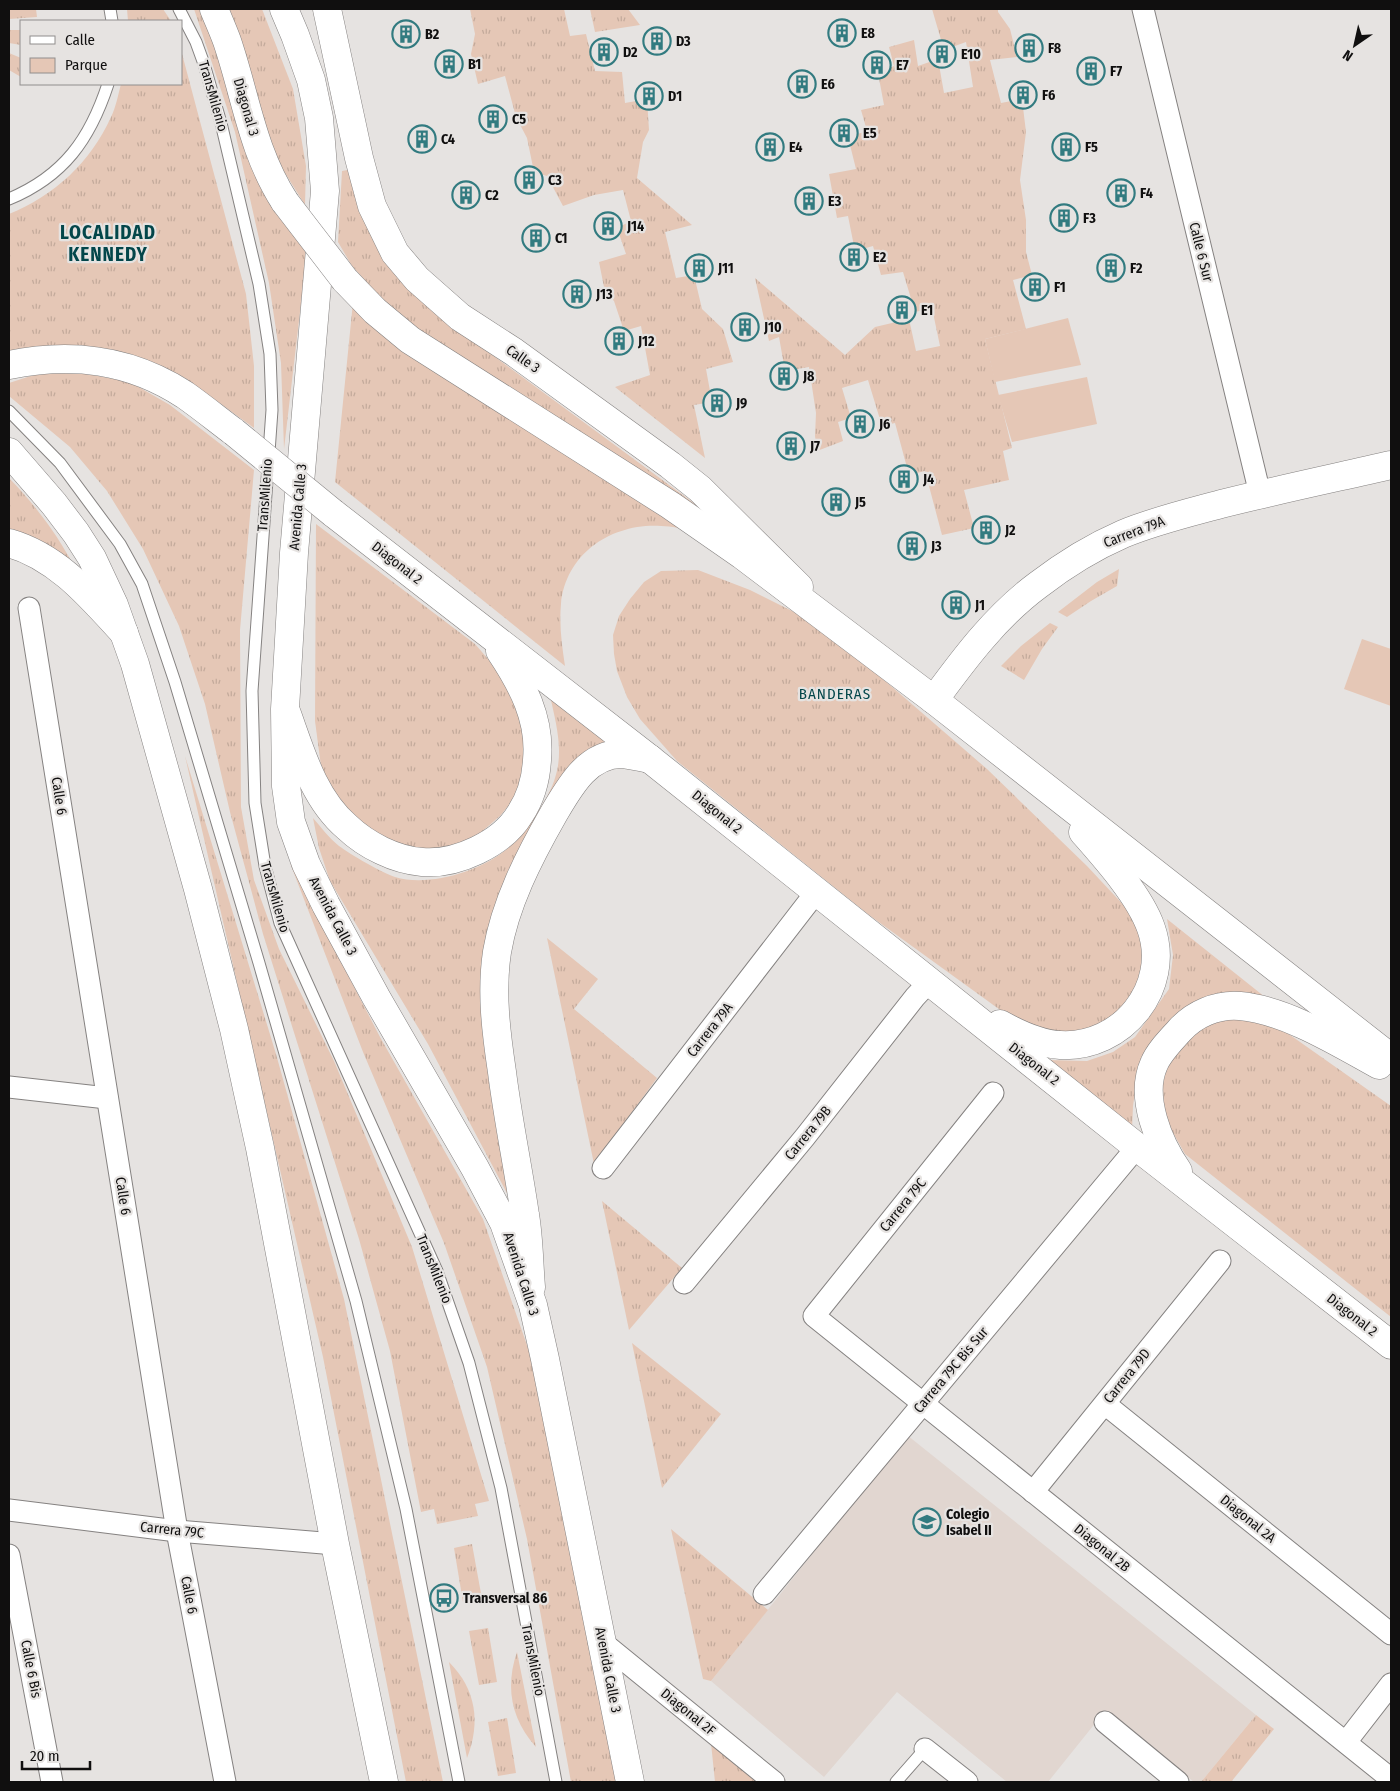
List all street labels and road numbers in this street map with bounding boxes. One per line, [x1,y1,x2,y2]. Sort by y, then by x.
street label: TransMilenio [195,59,231,133]
street label: Diagonal 3 [230,76,262,138]
street label: Calle 6 Sur [1185,221,1217,284]
street label: Calle 3 [503,341,543,377]
street label: TransMilenio [254,458,276,532]
street label: Avenida Calle 3 [286,463,310,551]
street label: Carrera 79A [1101,512,1168,551]
street label: Diagonal 2 [368,538,426,588]
street label: Calle 6 [48,776,70,816]
street label: Diagonal 2 [689,787,745,837]
street label: TransMilenio [257,860,293,934]
street label: Avenida Calle 3 [305,874,361,958]
street label: Carrera 79A [684,999,737,1061]
street label: Diagonal 2 [1005,1039,1063,1089]
street label: Carrera 79B [781,1102,835,1163]
street label: Carrera 79C [876,1175,930,1235]
street label: Calle 6 [112,1176,134,1216]
street label: Avenida Calle 3 [500,1230,542,1318]
street label: TransMilenio [412,1232,456,1306]
street label: Diagonal 2 [1323,1290,1381,1340]
street label: Carrera 79C Bis Sur [910,1323,992,1416]
street label: Carrera 79D [1100,1345,1154,1407]
street label: Diagonal 2A [1217,1491,1280,1547]
street label: Carrera 79C [139,1518,205,1542]
street label: Diagonal 2B [1071,1520,1134,1576]
street label: Calle 6 [177,1575,201,1615]
street label: TransMilenio [518,1623,548,1697]
street label: Avenida Calle 3 [591,1626,625,1714]
street label: Calle 6 Bis [17,1639,45,1699]
street label: Diagonal 2F [657,1685,719,1739]

